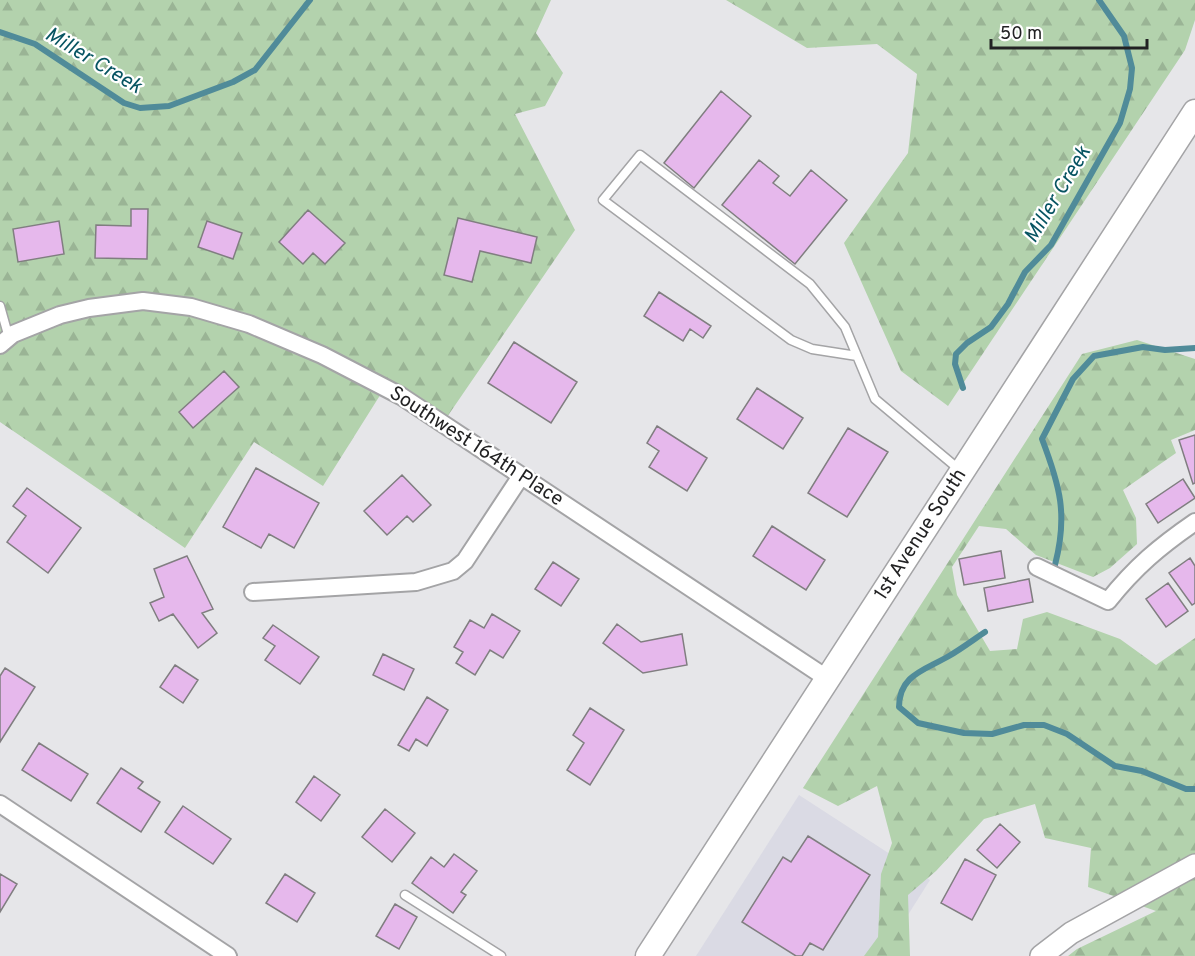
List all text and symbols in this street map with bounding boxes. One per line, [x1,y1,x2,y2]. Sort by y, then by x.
scale bar [991,12,1147,50]
water label: Miller Creek [39,21,147,101]
text: 50 m [1000,23,1042,46]
water label: Miller Creek [1018,141,1098,249]
street label: Southwest 164th Place [384,381,568,513]
street label: 1st Avenue South [869,464,973,606]

